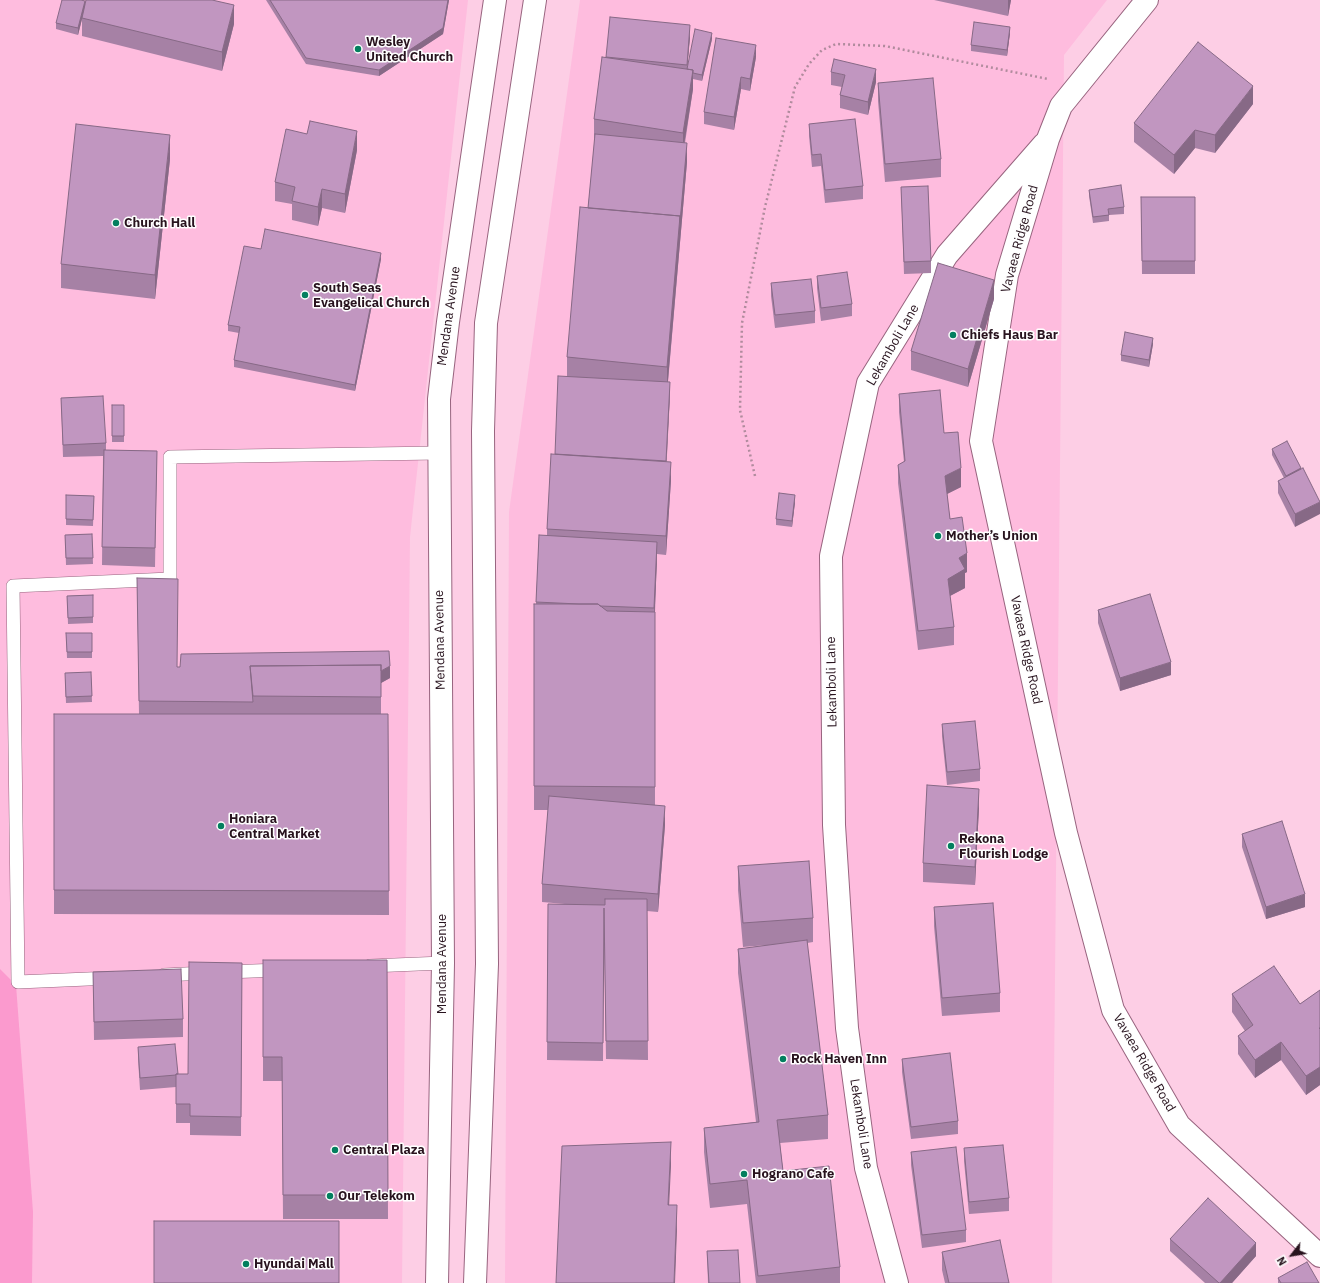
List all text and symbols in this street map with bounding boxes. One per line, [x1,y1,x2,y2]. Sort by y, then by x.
place label: Wesley United Church [366,34,453,65]
marker: Wesley United Church [353,44,363,54]
street label: Vavaea Ridge Road [998,184,1042,294]
place label: Church Hall [124,215,195,231]
marker: Church Hall [111,218,121,228]
street label: Mendana Avenue [434,265,464,367]
place label: South Seas Evangelical Church [313,280,430,311]
marker: South Seas Evangelical Church [300,290,310,300]
street label: Lekamboli Lane [863,302,923,388]
place label: Chiefs Haus Bar [961,327,1058,343]
marker: Chiefs Haus Bar [948,330,958,340]
place label: Mother’s Union [946,528,1038,544]
marker: Mother’s Union [933,531,943,541]
street label: Mendana Avenue [431,590,449,690]
street label: Vavaea Ridge Road [1007,594,1045,706]
street label: Lekamboli Lane [823,636,841,728]
place label: Honiara Central Market [229,811,320,842]
marker: Honiara Central Market [216,821,226,831]
place label: Rekona Flourish Lodge [959,831,1048,862]
marker: Rekona Flourish Lodge [946,841,956,851]
street label: Mendana Avenue [434,914,450,1014]
street label: Vavaea Ridge Road [1110,1011,1178,1115]
place label: Rock Haven Inn [791,1051,887,1067]
marker: Rock Haven Inn [778,1054,788,1064]
street label: Lekamboli Lane [846,1078,876,1170]
place label: Central Plaza [343,1142,425,1158]
marker: Central Plaza [330,1145,340,1155]
place label: Hograno Cafe [752,1166,834,1182]
marker: Hograno Cafe [739,1169,749,1179]
place label: Our Telekom [338,1188,415,1204]
marker: Our Telekom [325,1191,335,1201]
north arrow [1272,1235,1312,1275]
text: N [1274,1254,1290,1268]
place label: Hyundai Mall [254,1256,334,1272]
marker: Hyundai Mall [241,1259,251,1269]

